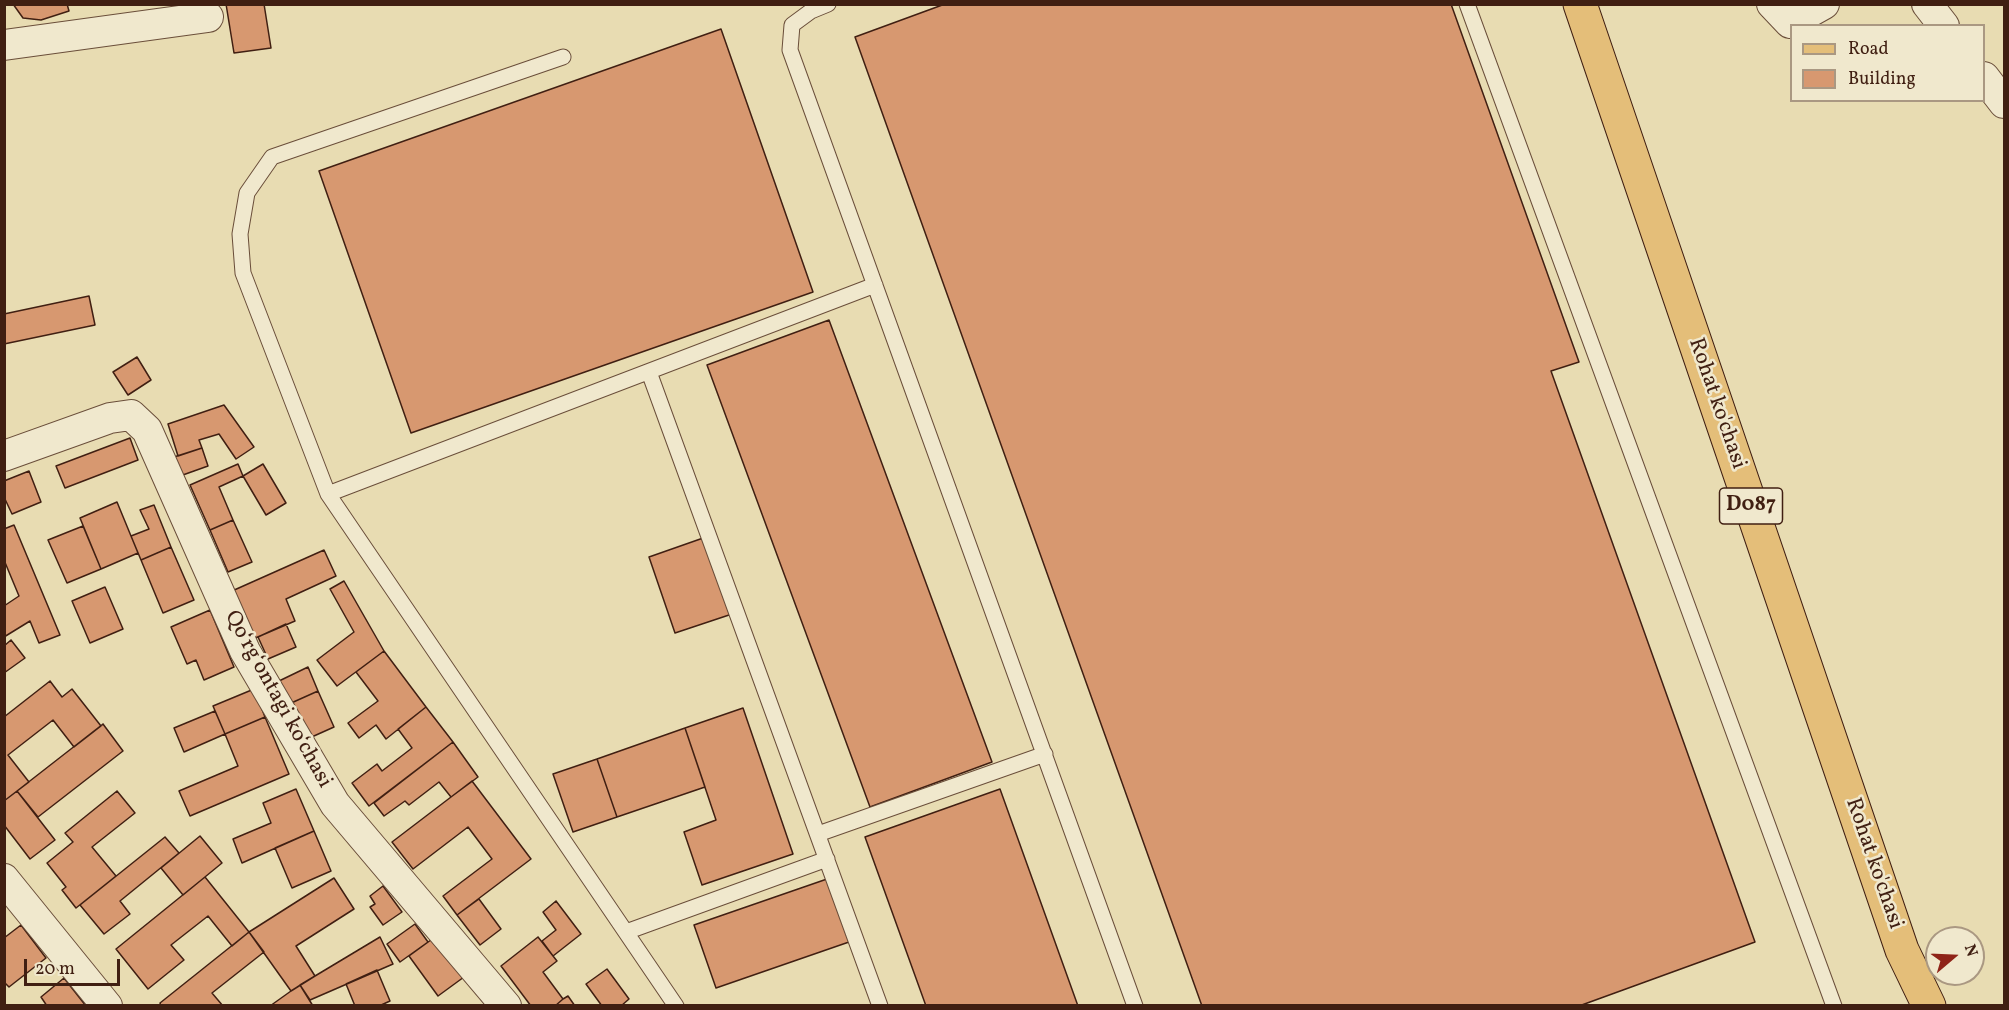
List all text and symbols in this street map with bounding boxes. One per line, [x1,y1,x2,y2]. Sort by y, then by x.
legend [1790,24,1985,102]
text: Road [1848,37,1889,62]
text: Building [1848,67,1916,92]
street label: Rohat ko'chasi [1681,335,1751,473]
road number: D087 [1720,488,1782,524]
street label: Qo‘rg‘ontagi ko‘chasi [217,607,337,793]
street label: Rohat ko'chasi [1838,795,1908,933]
north arrow [1925,926,1985,986]
text: N [1958,942,1982,960]
scale bar [27,947,123,985]
text: 20 m [35,957,75,982]

